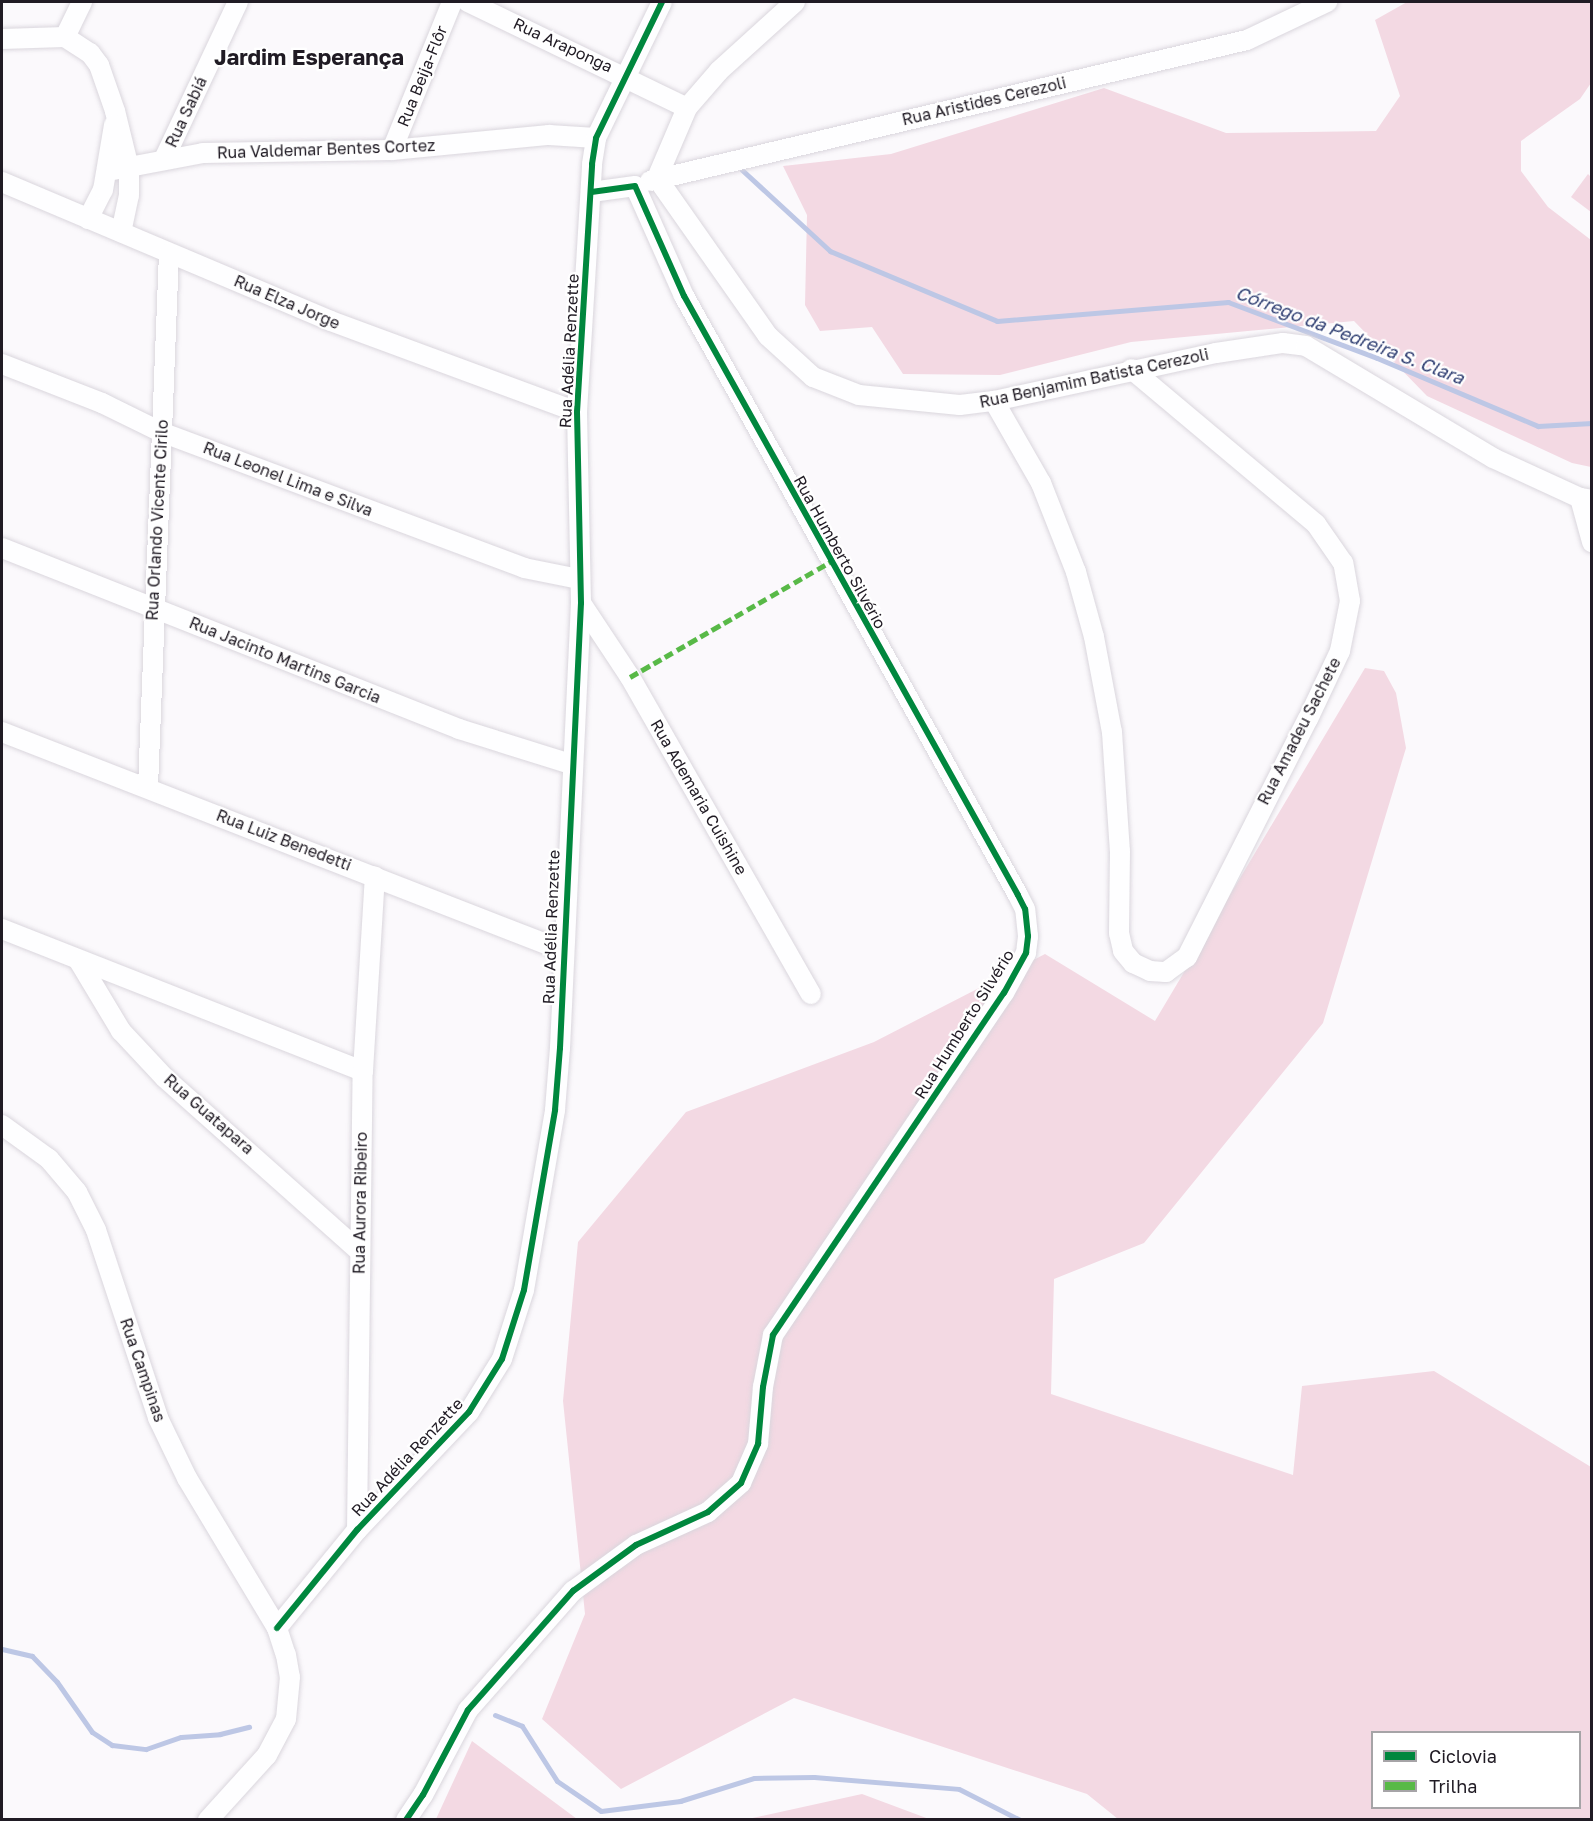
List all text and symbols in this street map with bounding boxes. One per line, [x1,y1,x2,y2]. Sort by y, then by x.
street label: Rua Araponga [510,14,616,76]
street label: Rua Beija-Flôr [393,23,451,129]
district label: Jardim Esperança [214,44,404,70]
street label: Rua Aristides Cerezoli [900,73,1068,129]
street label: Rua Sabiá [161,74,211,150]
street label: Rua Valdemar Bentes Cortez [217,136,435,162]
street label: Rua Elza Jorge [231,271,343,333]
street label: Rua Adélia Renzette [555,273,583,429]
water label: Córrego da Pedreira S. Clara [1233,281,1467,389]
street label: Rua Benjamim Batista Cerezoli [978,344,1210,412]
street label: Rua Orlando Vicente Cirilo [142,419,172,621]
street label: Rua Leonel Lima e Silva [200,438,376,520]
street label: Rua Humberto Silvério [790,472,890,632]
street label: Rua Jacinto Martins Garcia [187,613,383,707]
street label: Rua Amadeu Sachete [1253,654,1345,808]
street label: Rua Ademaria Cuishine [647,716,751,878]
street label: Rua Luiz Benedetti [214,805,354,875]
street label: Rua Adélia Renzette [539,849,563,1005]
street label: Rua Humberto Silvério [910,946,1018,1102]
street label: Rua Guatapara [160,1070,258,1158]
street label: Rua Aurora Ribeiro [349,1132,371,1274]
street label: Rua Campinas [116,1315,170,1425]
street label: Rua Adélia Renzette [347,1394,467,1520]
legend [1371,1731,1581,1809]
text: Ciclovia [1429,1745,1497,1767]
text: Trilha [1429,1775,1477,1797]

